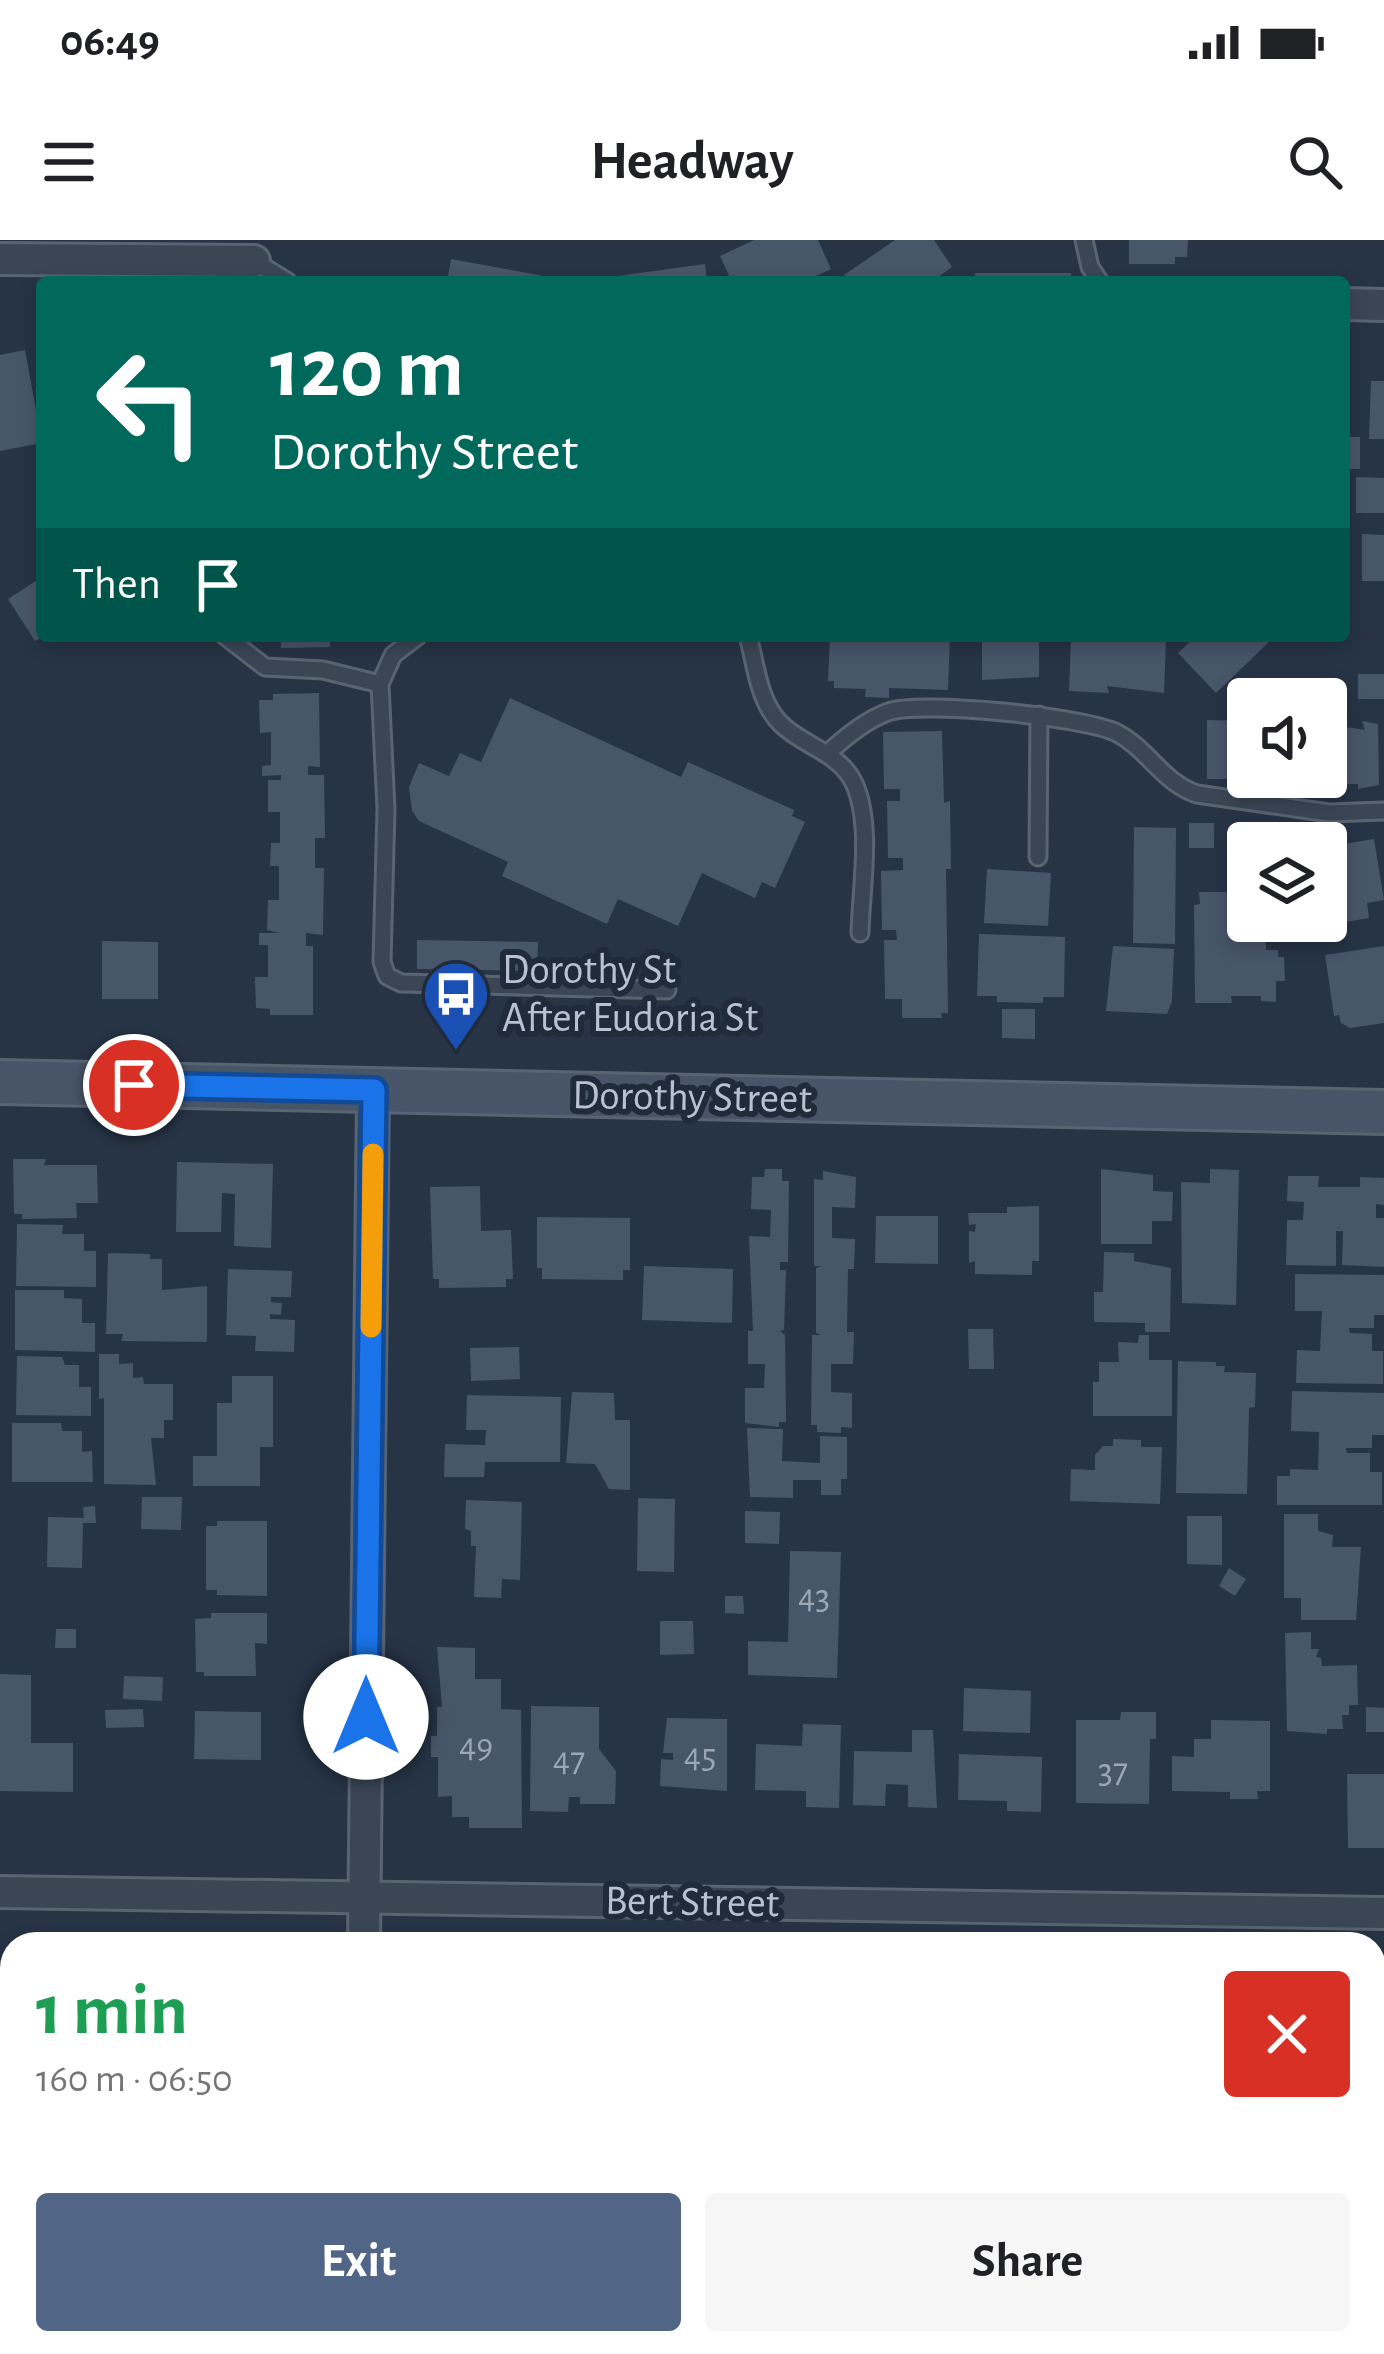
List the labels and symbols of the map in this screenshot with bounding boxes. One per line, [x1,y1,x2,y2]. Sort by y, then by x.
place label: Dorothy St After Eudoria St [502,949,758,1039]
bus stop icon: Dorothy St After Eudoria St [421,959,491,1053]
pin [83,1034,185,1136]
street label: Dorothy Street [572,1074,812,1120]
house number: 43 [798,1579,830,1615]
position arrow [303,1654,429,1780]
house number: 49 [459,1728,493,1764]
house number: 45 [684,1738,716,1774]
house number: 47 [553,1742,585,1778]
house number: 37 [1098,1753,1128,1789]
street label: Bert Street [605,1879,779,1925]

